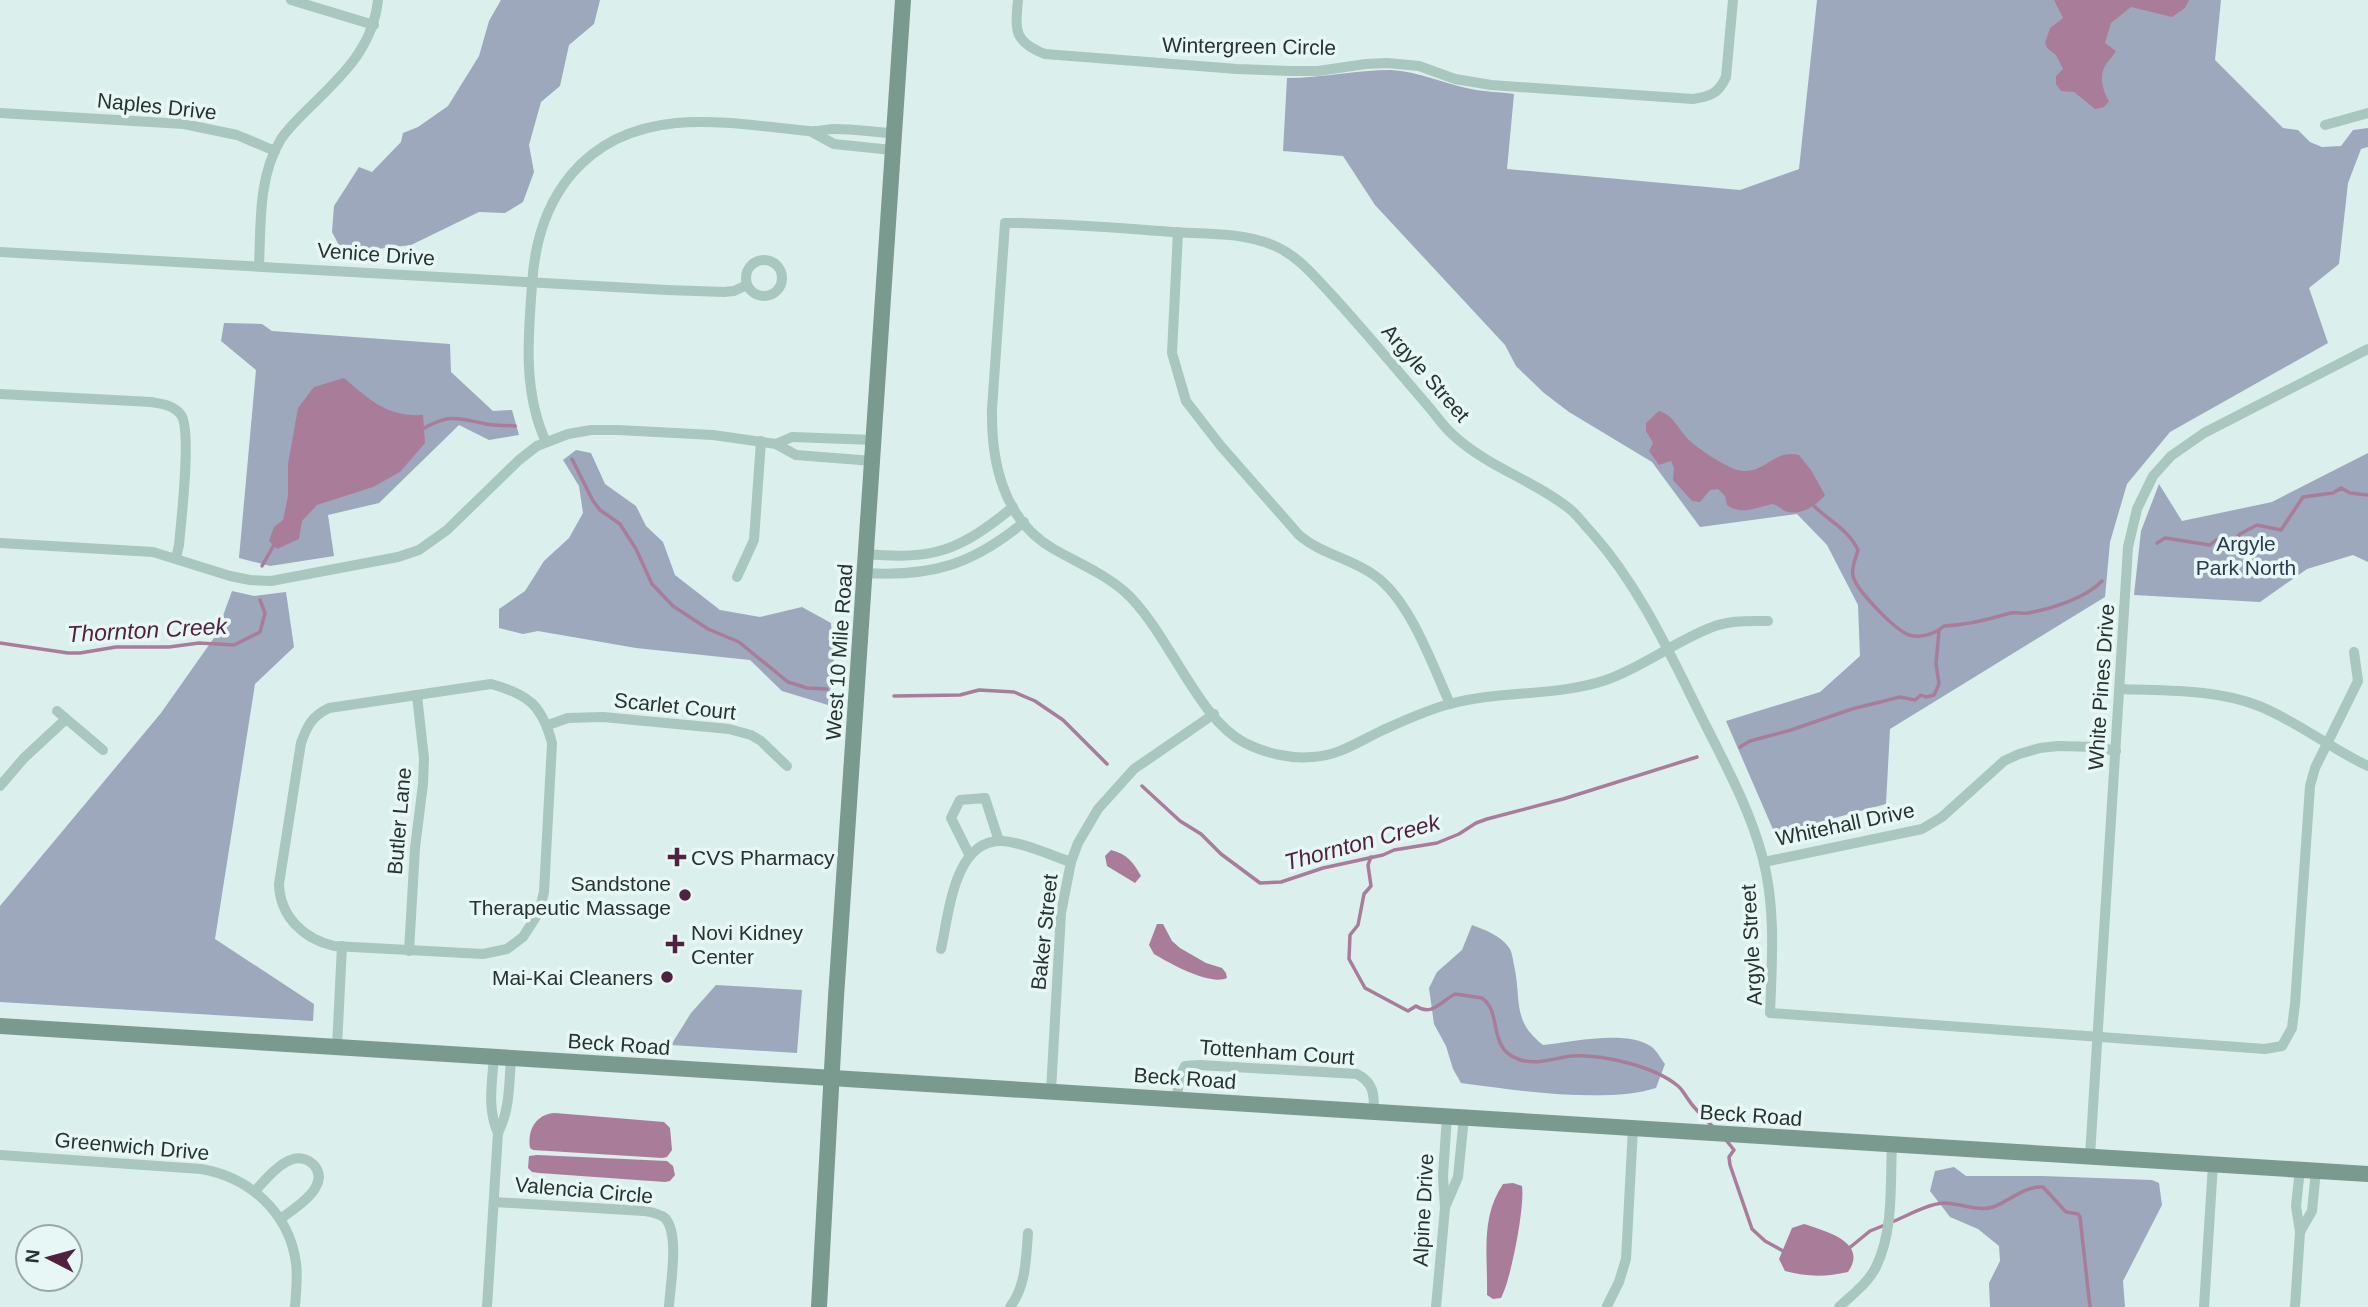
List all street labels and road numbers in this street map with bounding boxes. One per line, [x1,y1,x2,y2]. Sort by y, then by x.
street label: Wintergreen Circle [1162,33,1336,59]
street label: Naples Drive [96,88,218,124]
street label: Venice Drive [316,238,436,270]
street label: Argyle Street [1378,320,1475,426]
street label: West 10 Mile Road [821,563,857,741]
street label: White Pines Drive [2084,603,2118,771]
street label: Scarlet Court [613,688,737,724]
street label: Butler Lane [383,766,415,876]
street label: Whitehall Drive [1774,798,1916,850]
street label: Baker Street [1026,873,1062,991]
street label: Argyle Street [1736,884,1766,1006]
street label: Beck Road [567,1029,671,1059]
street label: Tottenham Court [1199,1035,1355,1069]
street label: Beck Road [1133,1063,1237,1093]
street label: Beck Road [1699,1100,1803,1130]
street label: Greenwich Drive [54,1128,210,1164]
street label: Alpine Drive [1409,1153,1437,1267]
street label: Valencia Circle [514,1173,654,1207]

